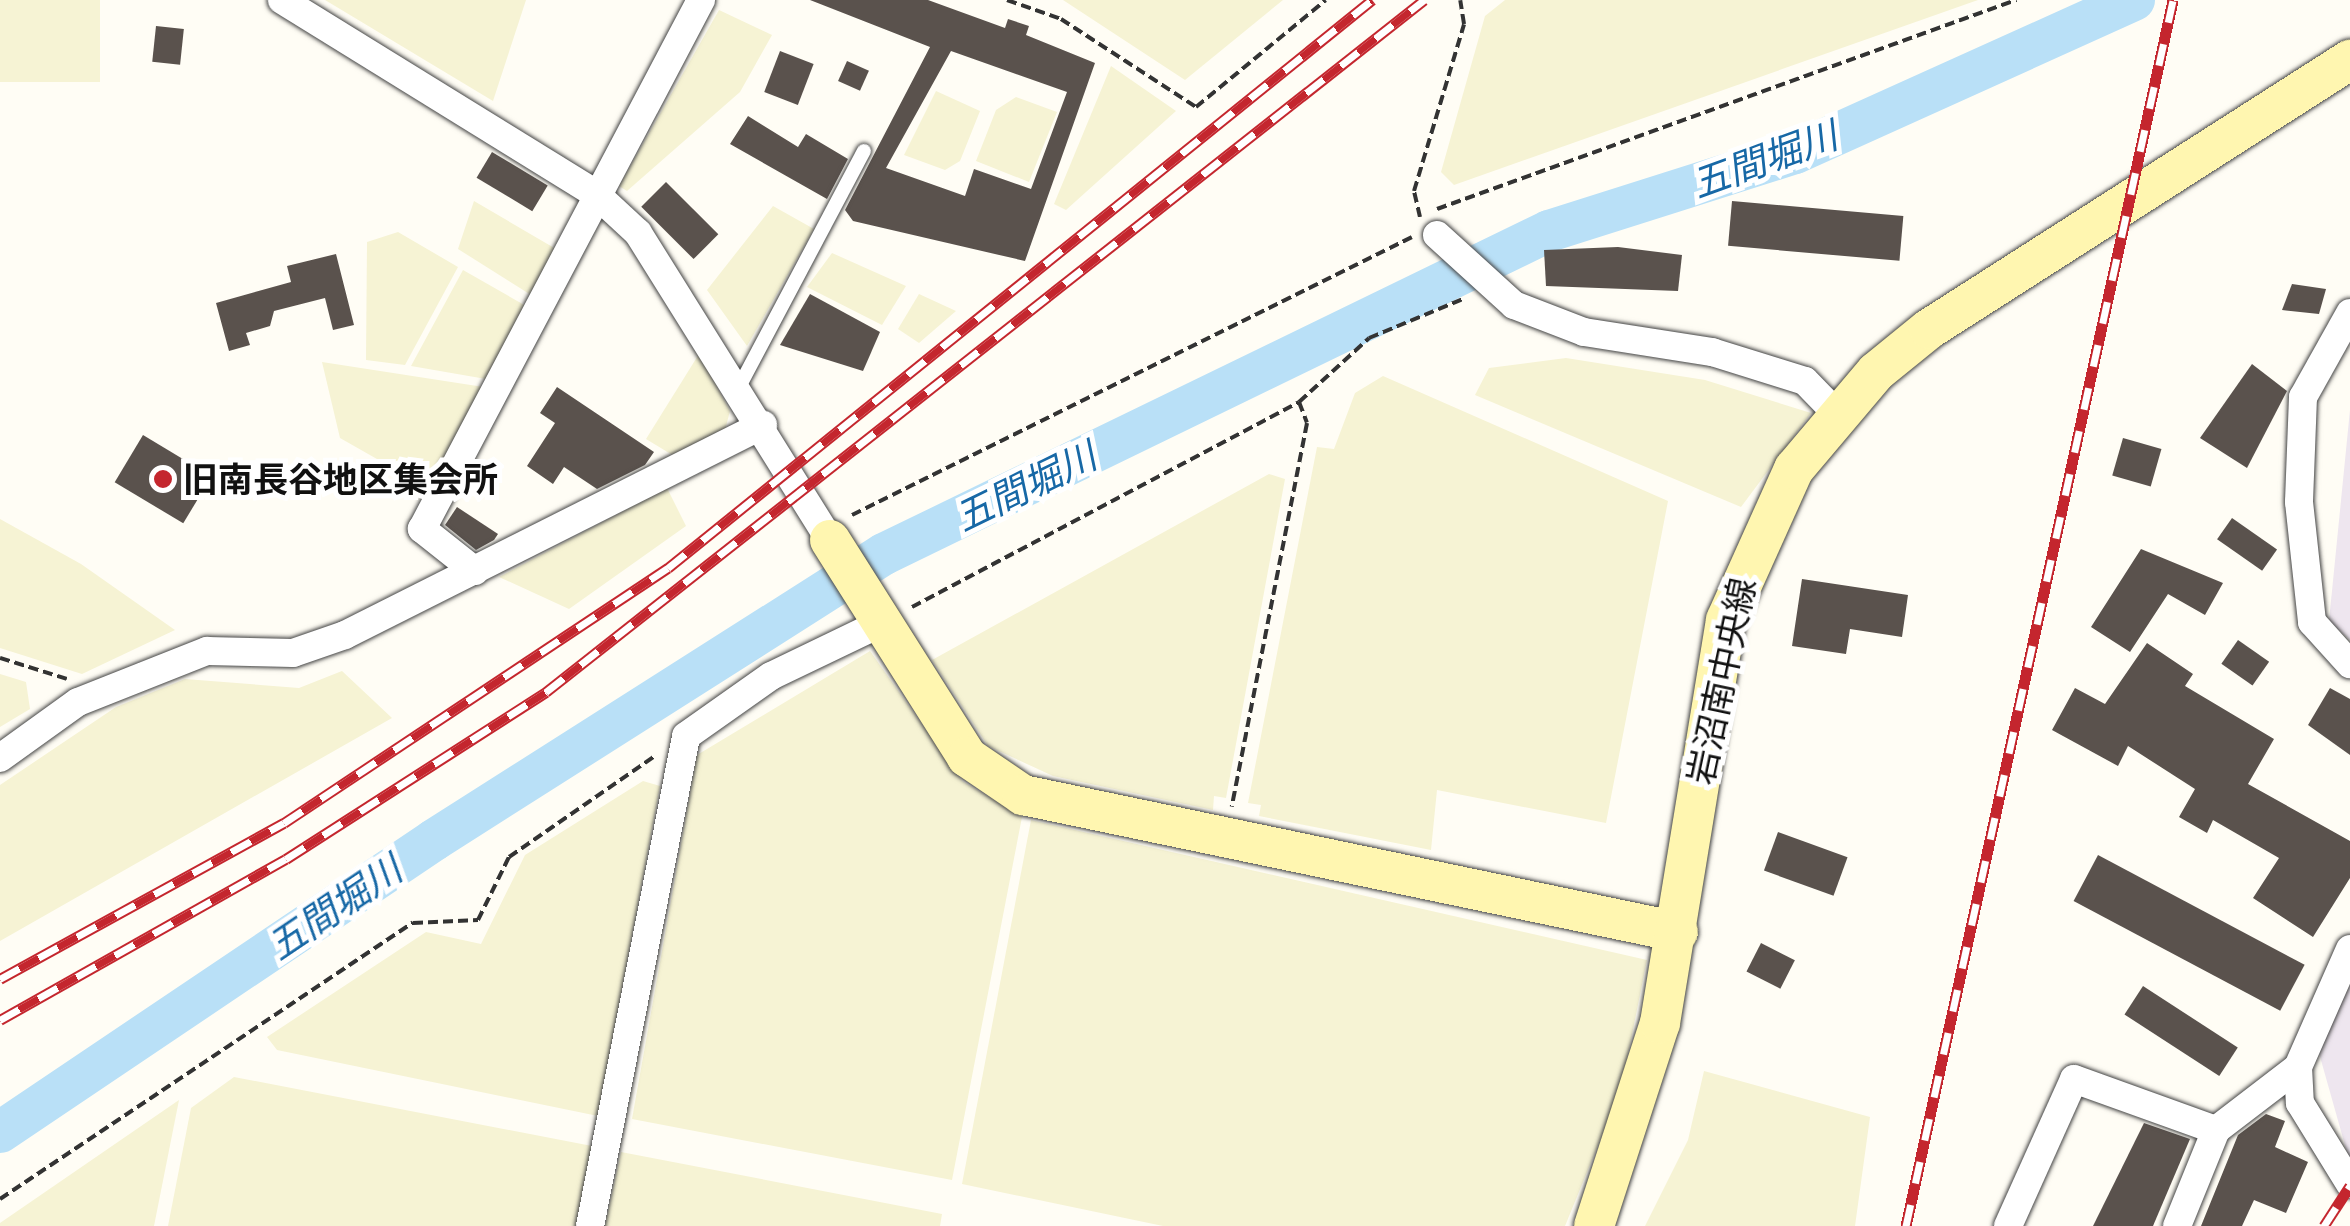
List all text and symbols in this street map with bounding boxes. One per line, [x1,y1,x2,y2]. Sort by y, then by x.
water label: 五間堀川 [1685,112,1843,206]
water label: 五間堀川 [947,432,1103,540]
place label: 旧南長谷地区集会所 [183,458,498,500]
marker: 旧南長谷地区集会所 [152,468,174,490]
street label: 岩沼南中央線 [1679,574,1763,788]
water label: 五間堀川 [258,846,410,968]

